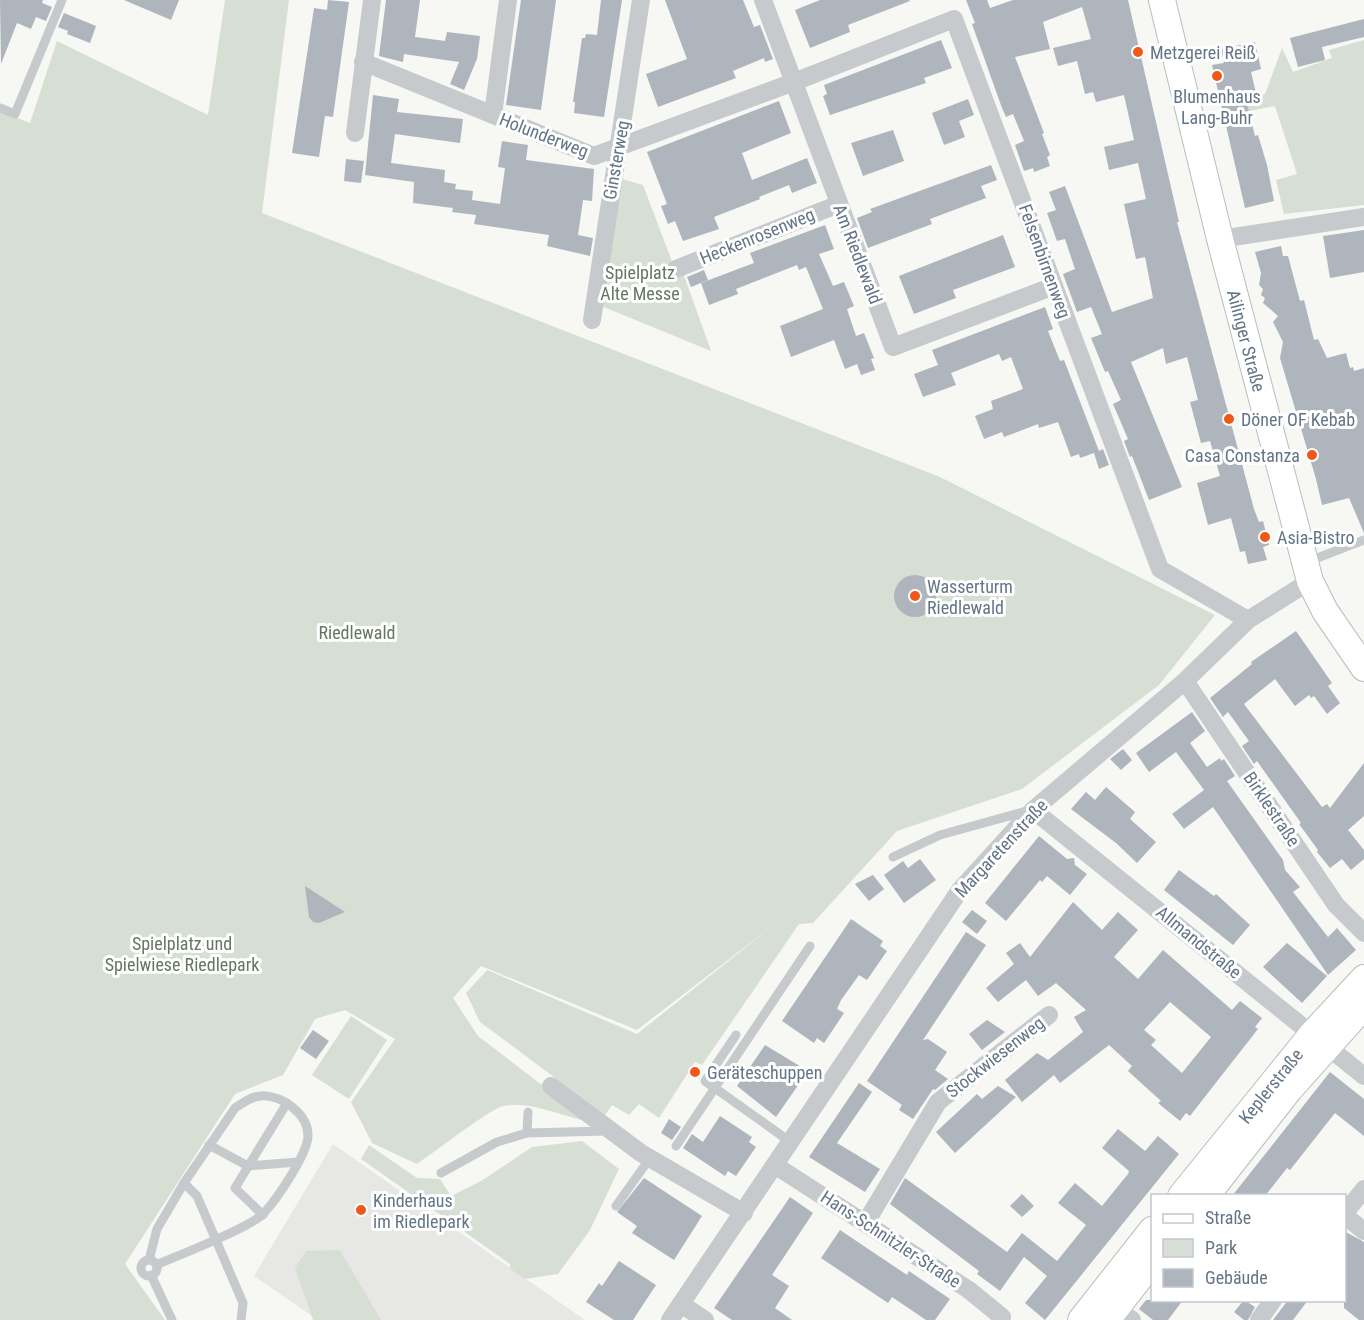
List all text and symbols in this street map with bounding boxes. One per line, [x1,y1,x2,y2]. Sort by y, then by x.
place label: Metzgerei Reiß [1150,42,1256,63]
marker: Metzgerei Reiß [1131,45,1145,59]
marker: Blumenhaus Lang-Buhr [1210,69,1224,83]
place label: Blumenhaus Lang-Buhr [1173,86,1261,128]
street label: Holunderweg [496,108,592,162]
street label: Ginsterweg [599,119,633,201]
street label: Am Riedlewald [829,201,887,307]
street label: Felsenbirnenweg [1015,201,1075,321]
street label: Heckenrosenweg [697,203,817,269]
park label: Spielplatz Alte Messe [600,262,680,304]
street label: Ailinger Straße [1223,287,1270,394]
place label: Döner OF Kebab [1241,409,1355,430]
marker: Döner OF Kebab [1222,412,1236,426]
place label: Casa Constanza [1185,445,1300,466]
marker: Casa Constanza [1305,448,1319,462]
place label: Asia-Bistro [1277,527,1355,548]
marker: Asia-Bistro [1258,530,1272,544]
place label: Wasserturm Riedlewald [927,576,1013,618]
marker: Wasserturm Riedlewald [908,589,922,603]
park label: Riedlewald [318,622,396,643]
street label: Birklestraße [1239,768,1305,850]
street label: Margaretenstraße [950,795,1052,901]
street label: Allmandstraße [1152,901,1246,983]
park label: Spielplatz und Spielwiese Riedlepark [105,933,259,975]
street label: Stockwiesenweg [942,1012,1048,1102]
street label: Keplerstraße [1234,1044,1307,1127]
place label: Geräteschuppen [707,1062,822,1083]
marker: Geräteschuppen [688,1065,702,1079]
street label: Hans-Schnitzler-Straße [817,1186,965,1292]
place label: Kinderhaus im Riedlepark [373,1190,470,1232]
legend [1151,1194,1346,1302]
marker: Kinderhaus im Riedlepark [354,1203,368,1217]
text: Straße [1205,1207,1251,1228]
text: Park [1205,1237,1237,1258]
text: Gebäude [1205,1267,1268,1288]

